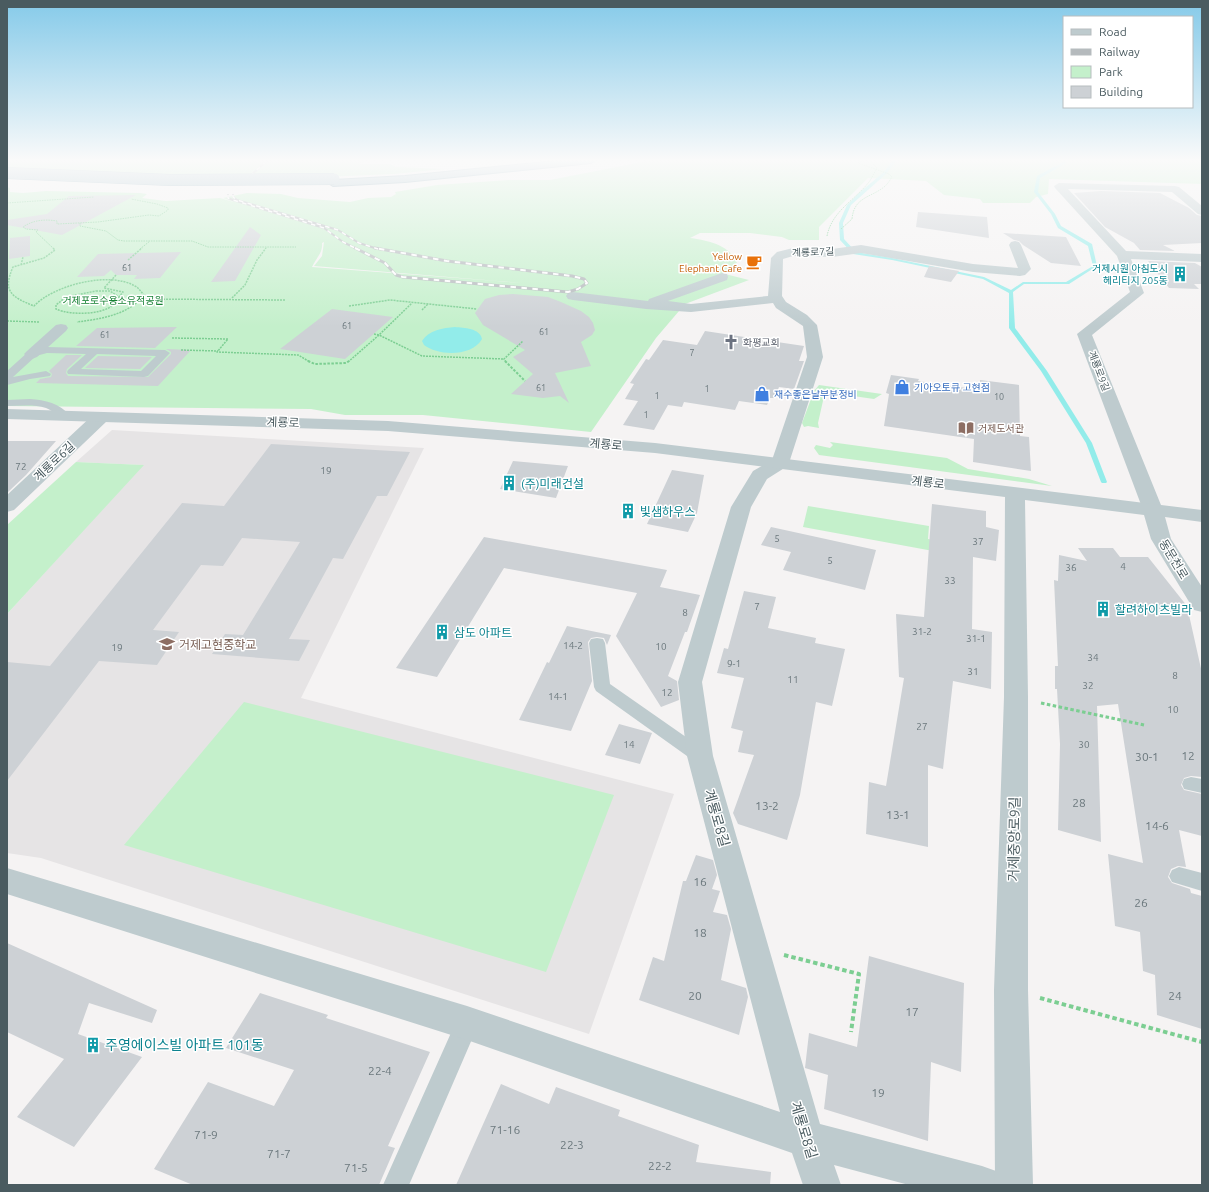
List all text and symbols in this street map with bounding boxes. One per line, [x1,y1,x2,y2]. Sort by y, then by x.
legend [1063,16,1193,108]
text: Road [1099,25,1127,38]
text: Railway [1099,45,1140,58]
text: Park [1099,65,1123,78]
text: Building [1099,85,1143,98]
street label: 계룡로7길 [792,246,834,258]
place label: Yellow Elephant Cafe [679,251,742,274]
cafe icon: Yellow Elephant Cafe [745,253,763,271]
house number: 61 [122,263,132,273]
place label: 거제시원 아침도시 헤리티지 205동 [1092,263,1168,286]
building icon: 거제시원 아침도시 헤리티지 205동 [1171,265,1189,283]
park label: 거제포로수용소유적공원 [62,295,164,306]
house number: 61 [342,321,352,331]
house number: 61 [539,327,549,337]
house number: 61 [100,330,110,340]
church icon: 화평교회 [722,333,740,351]
place label: 화평교회 [743,337,780,348]
house number: 7 [689,348,695,358]
street label: 계룡로9길 [1086,349,1112,393]
shop icon: 기아오토큐 고현점 [893,378,911,396]
place label: 기아오토큐 고현점 [914,382,990,393]
house number: 61 [536,383,546,393]
house number: 1 [704,384,710,394]
shop icon: 재수좋은날부분정비 [753,385,771,403]
place label: 재수좋은날부분정비 [774,389,857,400]
house number: 1 [654,391,660,401]
house number: 10 [994,392,1004,402]
house number: 1 [643,410,649,420]
street label: 계룡로 [266,415,300,429]
library icon: 거제도서관 [957,419,975,437]
place label: 거제도서관 [978,423,1025,434]
street label: 계룡로 [589,436,623,452]
street label: 계룡로6길 [31,439,77,483]
house number: 72 [15,461,27,472]
house number: 19 [320,465,332,476]
building icon: (주)미래건설 [500,474,518,492]
street label: 계룡로 [911,474,945,490]
place label: (주)미래건설 [521,477,584,491]
building icon: 빛샘하우스 [619,502,637,520]
place label: 빛샘하우스 [640,505,695,518]
house number: 5 [774,533,780,544]
house number: 37 [972,536,984,547]
street label: 동문천로 [1157,537,1191,581]
house number: 5 [827,555,833,566]
house number: 4 [1120,561,1126,572]
house number: 36 [1065,562,1077,573]
house number: 33 [944,575,956,586]
building icon: 할려하이츠빌라 [1094,600,1112,618]
house number: 7 [754,601,760,612]
place label: 할려하이츠빌라 [1115,603,1192,616]
house number: 8 [682,607,688,618]
building icon: 삼도 아파트 [433,623,451,641]
place label: 삼도 아파트 [454,626,512,639]
house number: 31-2 [912,626,932,637]
house number: 31-1 [966,633,986,644]
school or university icon: 거제고현중학교 [158,635,176,653]
place label: 거제고현중학교 [179,638,256,651]
house number: 14-2 [563,640,583,651]
house number: 10 [655,641,667,652]
house number: 19 [111,642,123,653]
house number: 34 [1087,652,1099,663]
house number: 9-1 [727,658,741,669]
house number: 31 [967,666,979,677]
house number: 8 [1172,670,1178,681]
house number: 11 [787,674,799,685]
house number: 32 [1082,680,1094,691]
house number: 12 [661,687,673,698]
house number: 14-1 [548,691,568,702]
house number: 10 [1167,704,1179,715]
house number: 27 [916,721,928,732]
house number: 14 [623,739,635,750]
house number: 30 [1078,739,1090,750]
house number: 12 [1181,749,1195,762]
house number: 30-1 [1135,750,1159,763]
street label: 계룡로8길 [701,787,733,849]
street label: 거제중앙로9길 [1005,796,1023,882]
house number: 28 [1072,796,1086,809]
house number: 13-2 [755,799,779,812]
house number: 13-1 [886,808,910,821]
house number: 14-6 [1145,819,1169,832]
house number: 16 [693,875,707,888]
house number: 26 [1134,896,1148,909]
house number: 18 [693,926,707,939]
house number: 20 [688,989,702,1002]
house number: 24 [1168,989,1182,1002]
house number: 17 [905,1005,919,1018]
building icon: 주영에이스빌 아파트 101동 [84,1036,102,1054]
place label: 주영에이스빌 아파트 101동 [105,1037,264,1053]
house number: 22-4 [368,1064,392,1077]
house number: 19 [871,1086,885,1099]
street label: 계룡로8길 [788,1099,820,1161]
house number: 71-16 [490,1123,520,1136]
house number: 71-9 [194,1128,218,1141]
house number: 22-3 [560,1138,584,1151]
house number: 71-7 [267,1147,291,1160]
house number: 22-2 [648,1159,672,1172]
house number: 71-5 [344,1161,368,1174]

